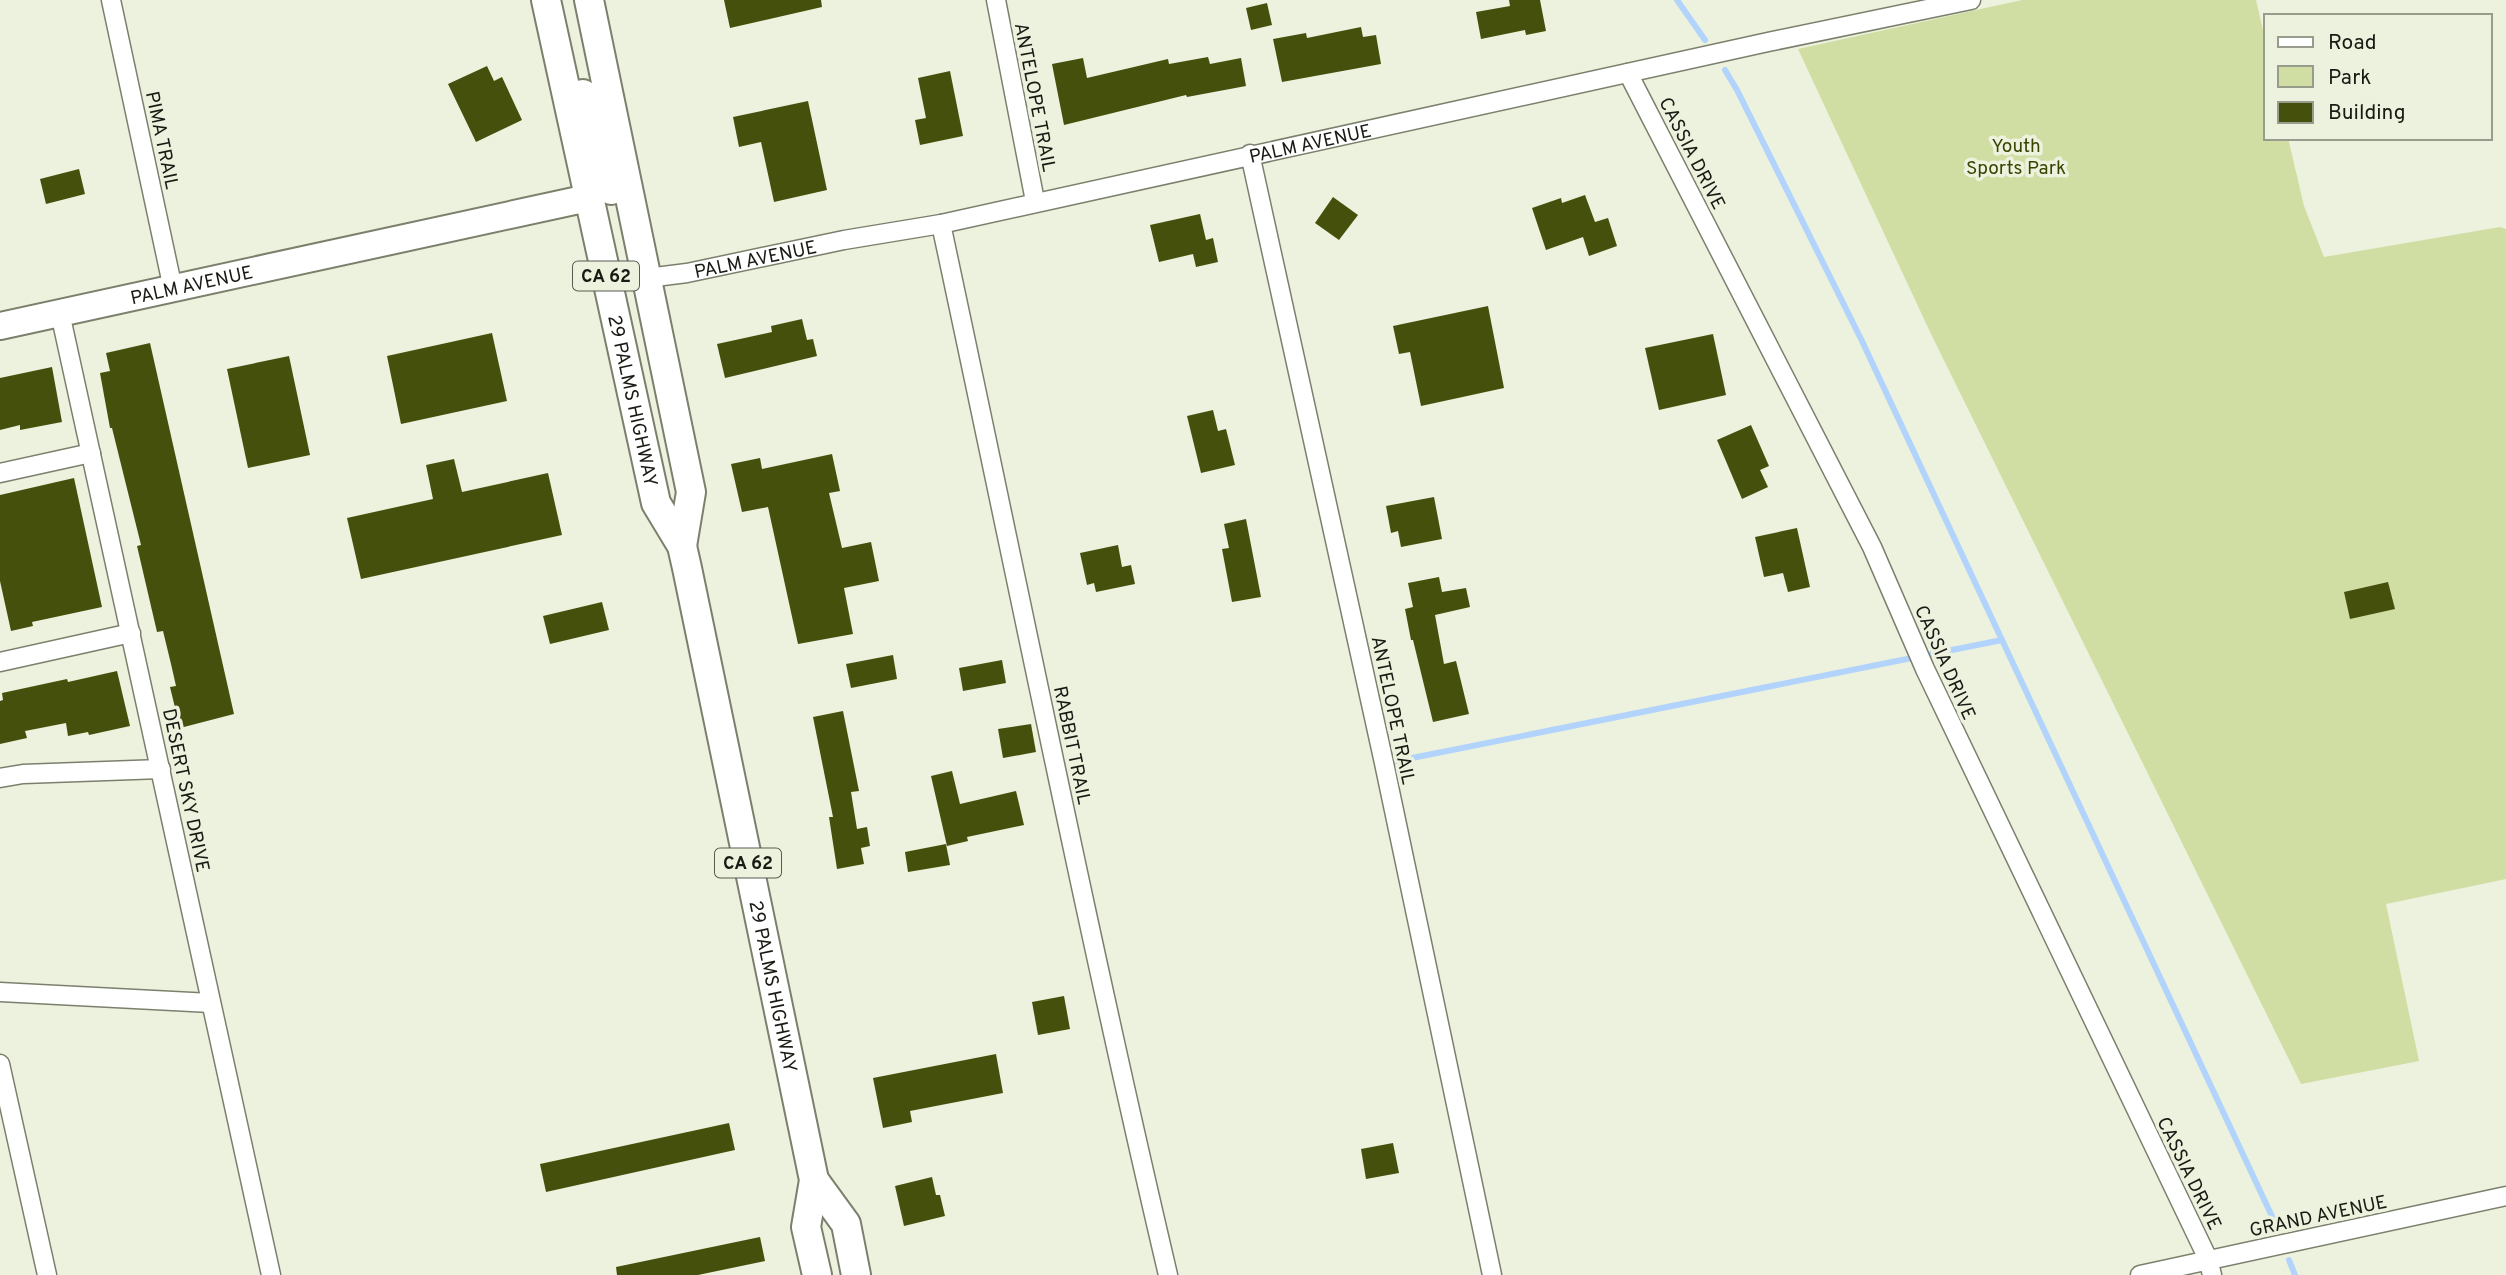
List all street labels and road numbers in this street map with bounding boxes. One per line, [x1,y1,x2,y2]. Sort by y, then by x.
street label: ANTELOPE TRAIL [1008,21,1060,174]
street label: PIMA TRAIL [139,89,183,192]
street label: CASSIA DRIVE [1653,94,1730,214]
street label: PALM AVENUE [1247,120,1374,170]
street label: PALM AVENUE [692,236,819,285]
street label: PALM AVENUE [129,261,255,311]
road number: CA 62 [573,262,639,290]
street label: 29 PALMS HIGHWAY [601,313,662,489]
street label: CASSIA DRIVE [1908,602,1980,724]
street label: ANTELOPE TRAIL [1365,634,1420,787]
street label: RABBIT TRAIL [1047,684,1095,807]
street label: DESERT SKY DRIVE [156,706,214,874]
road number: CA 62 [715,848,781,878]
street label: 29 PALMS HIGHWAY [742,899,801,1075]
street label: CASSIA DRIVE [2150,1113,2226,1234]
street label: GRAND AVENUE [2247,1191,2389,1243]

